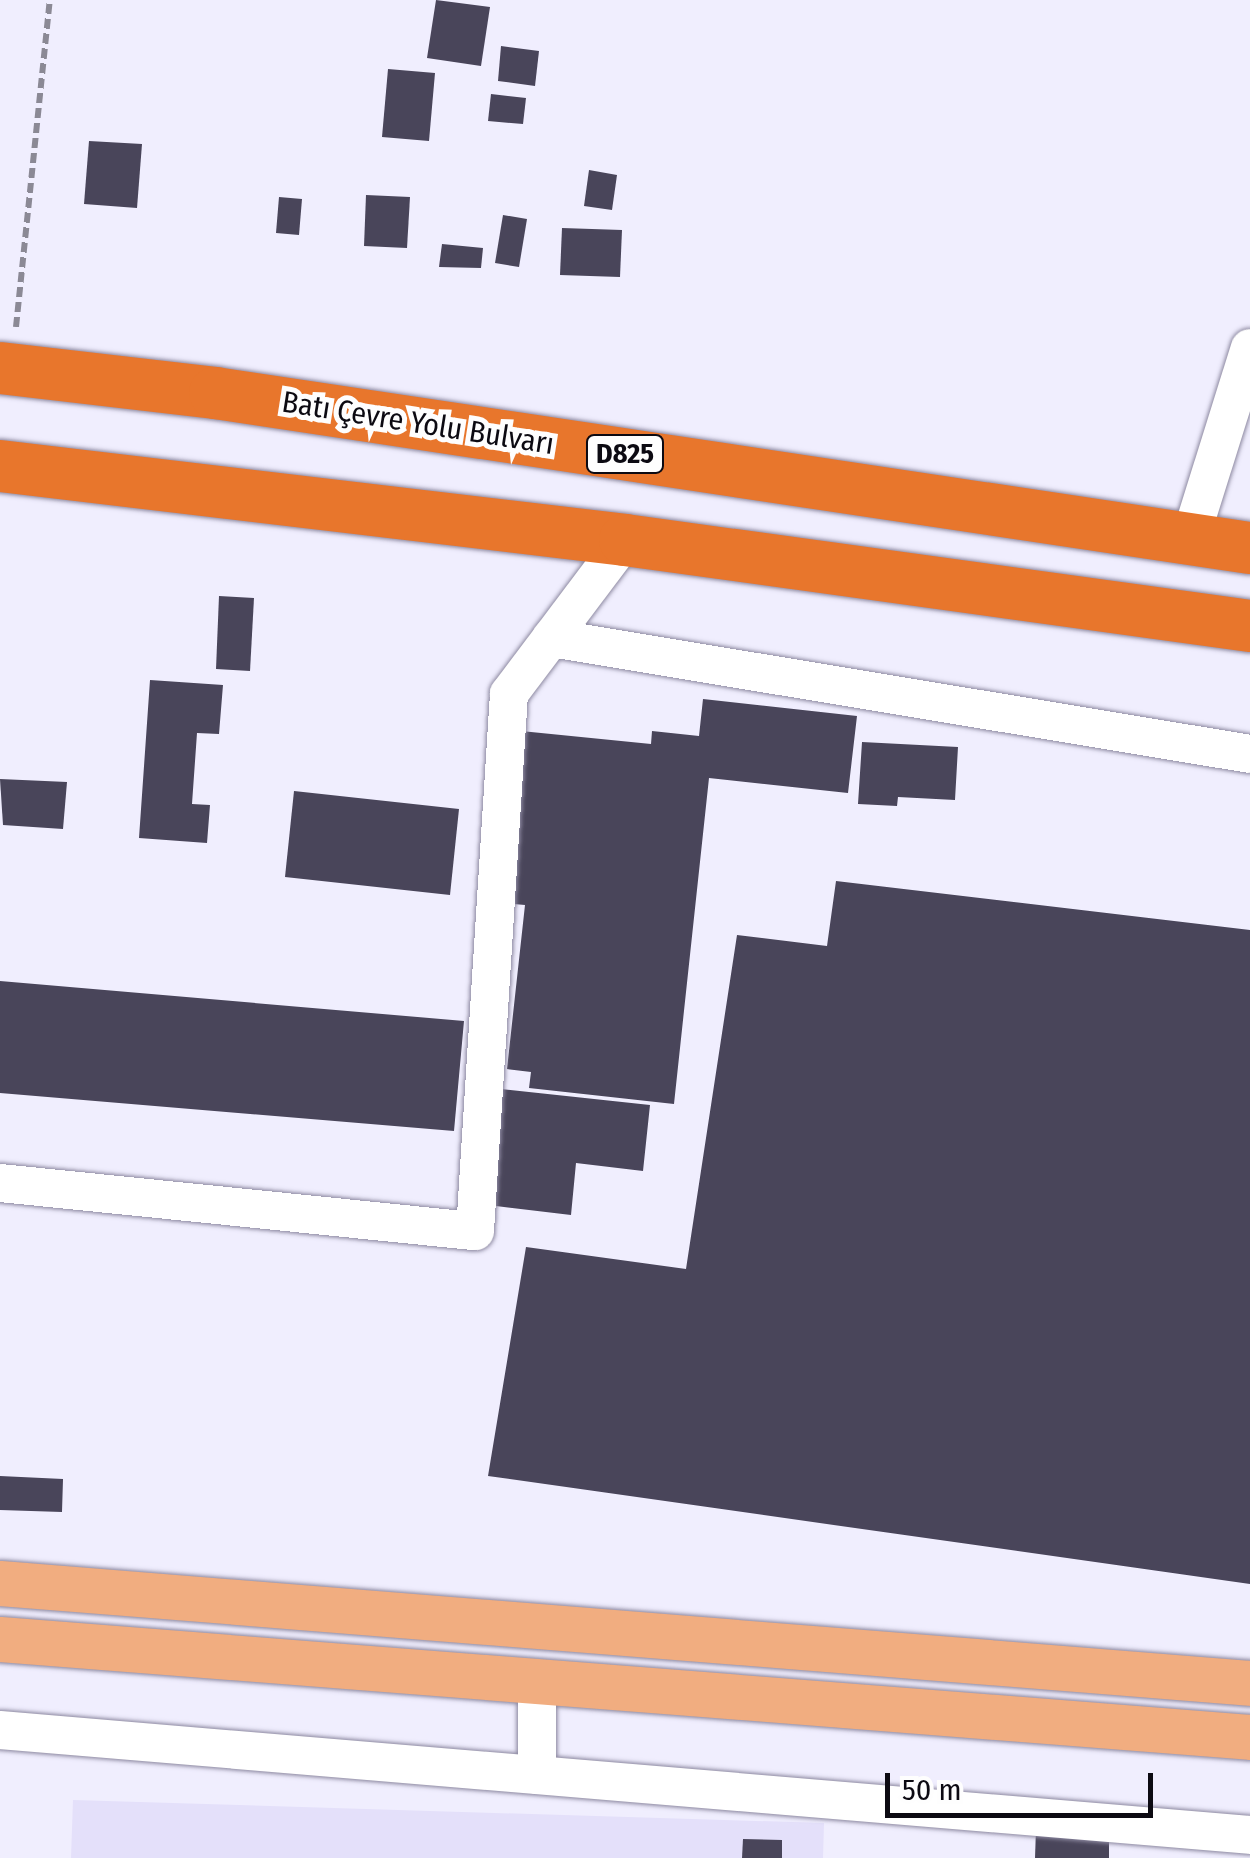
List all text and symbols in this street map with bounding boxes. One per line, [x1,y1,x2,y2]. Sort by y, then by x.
street label: Batı Çevre Yolu Bulvarı [280,384,556,462]
road number: D825 [585,431,665,477]
scale bar [890,1753,1158,1815]
text: 50 m [902,1772,962,1808]

